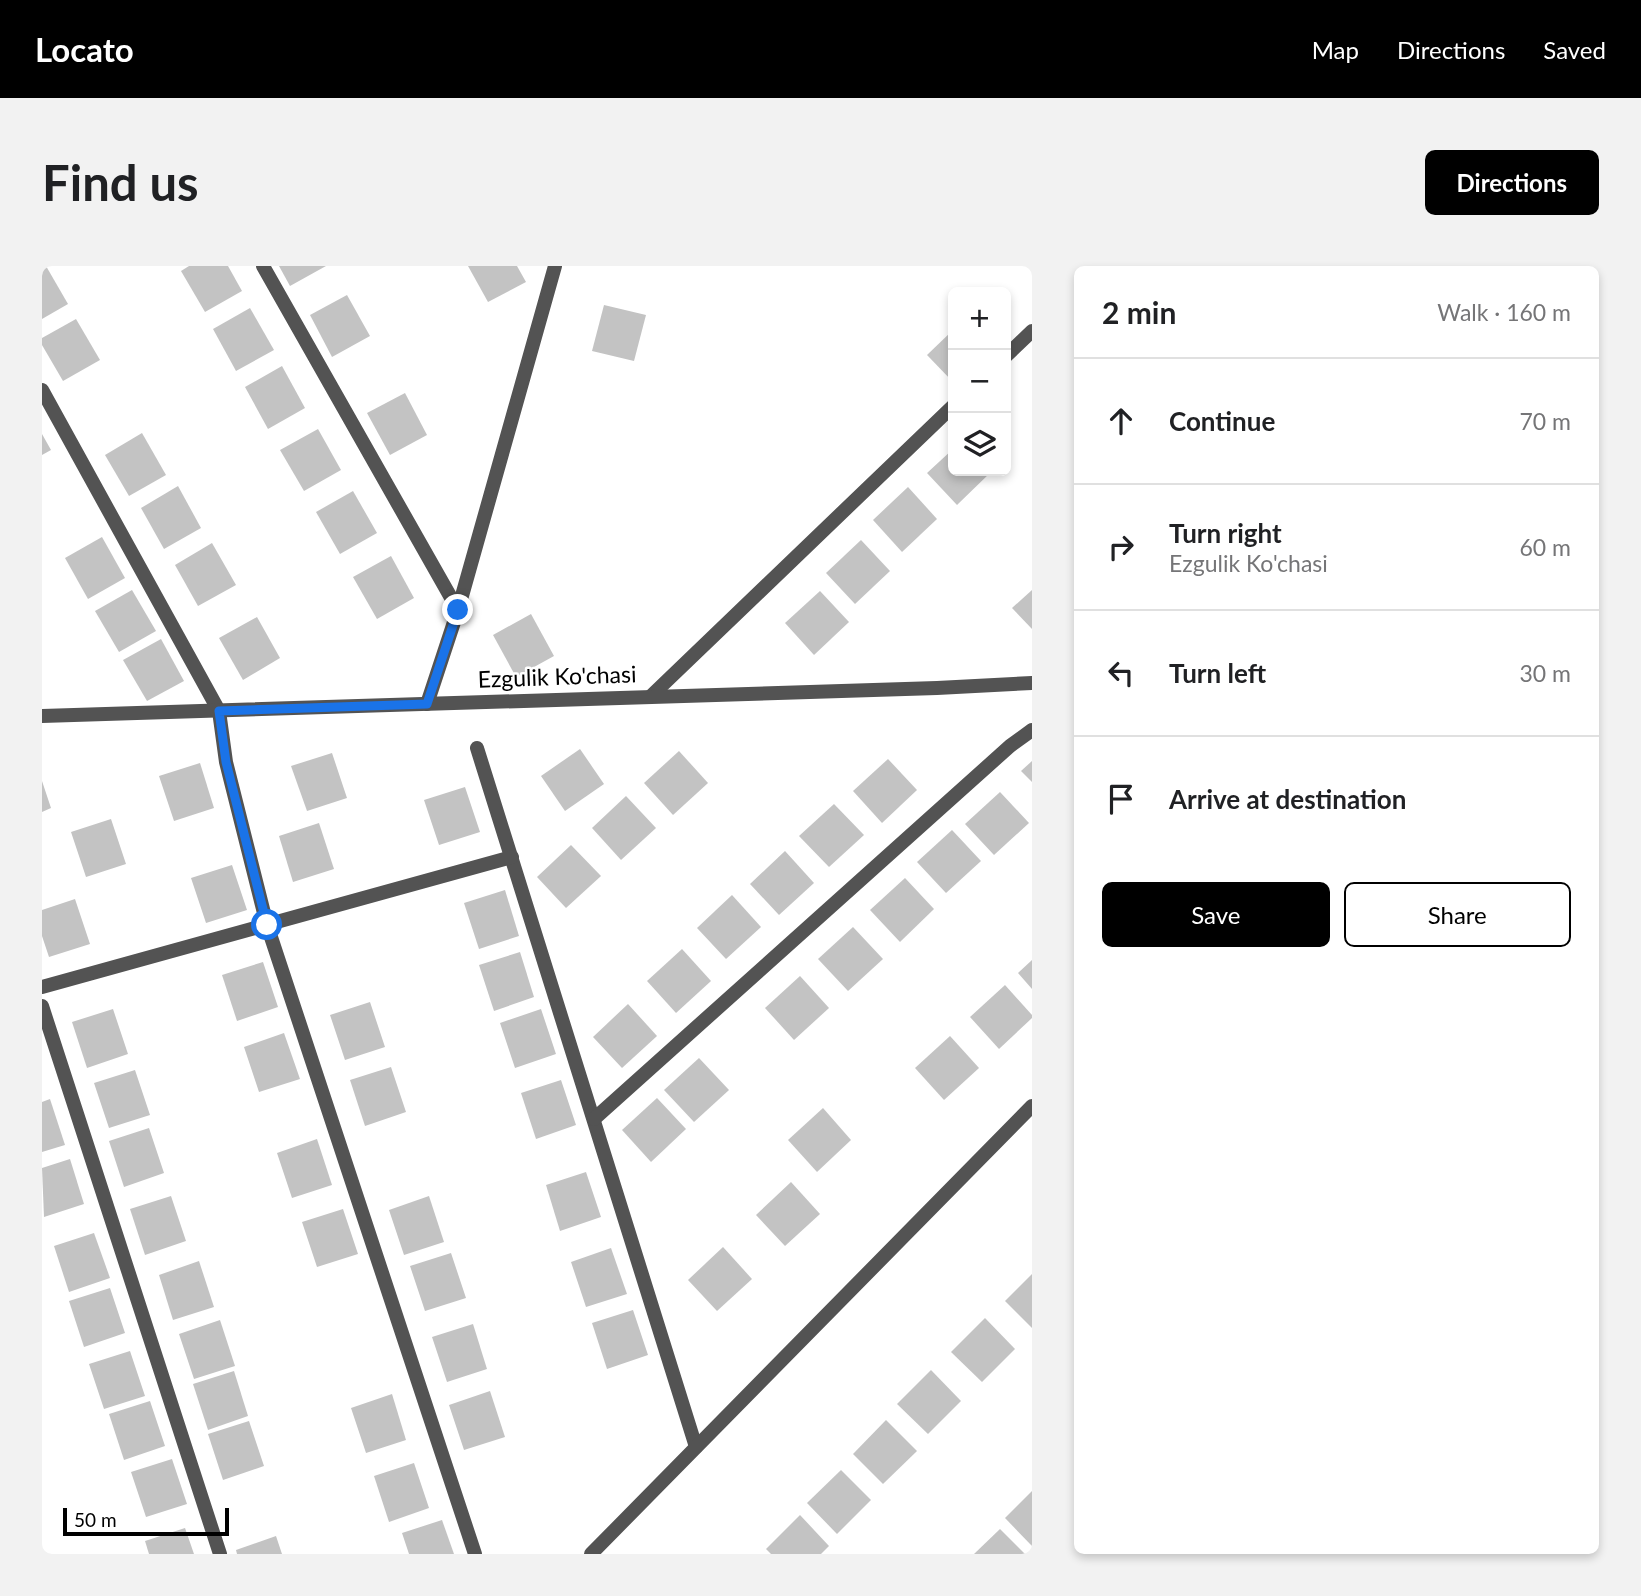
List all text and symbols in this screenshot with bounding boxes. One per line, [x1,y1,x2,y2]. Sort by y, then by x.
text: Locato [35,29,134,69]
text: Map [1312,35,1359,64]
text: Directions [1397,35,1505,64]
text: Saved [1543,35,1606,64]
button: Directions [1425,150,1599,215]
text: Find us [42,153,199,211]
map controls [948,287,1011,476]
button: + [948,287,1011,350]
text: 2 min [1102,294,1176,330]
text: Walk · 160 m [1437,298,1571,326]
button: − [948,350,1011,413]
icon: ahead [1102,402,1140,440]
text: Continue [1169,405,1275,437]
text: 70 m [1520,407,1571,435]
button: layers [948,413,1011,476]
text: Turn right [1169,517,1282,549]
icon: right [1102,528,1140,566]
text: 60 m [1520,533,1571,561]
text: Ezgulik Ko'chasi [1169,549,1328,577]
route end [442,594,473,625]
icon: left [1102,654,1140,692]
text: Turn left [1169,657,1266,689]
street label: Ezgulik Ko'chasi [477,659,637,693]
text: 30 m [1520,659,1571,687]
icon: arrive [1102,780,1140,818]
text: Arrive at destination [1169,783,1406,815]
button: Save [1102,882,1330,947]
button: Share [1344,882,1571,947]
route start [251,909,282,940]
scale bar [63,1505,229,1537]
text: 50 m [74,1508,117,1531]

